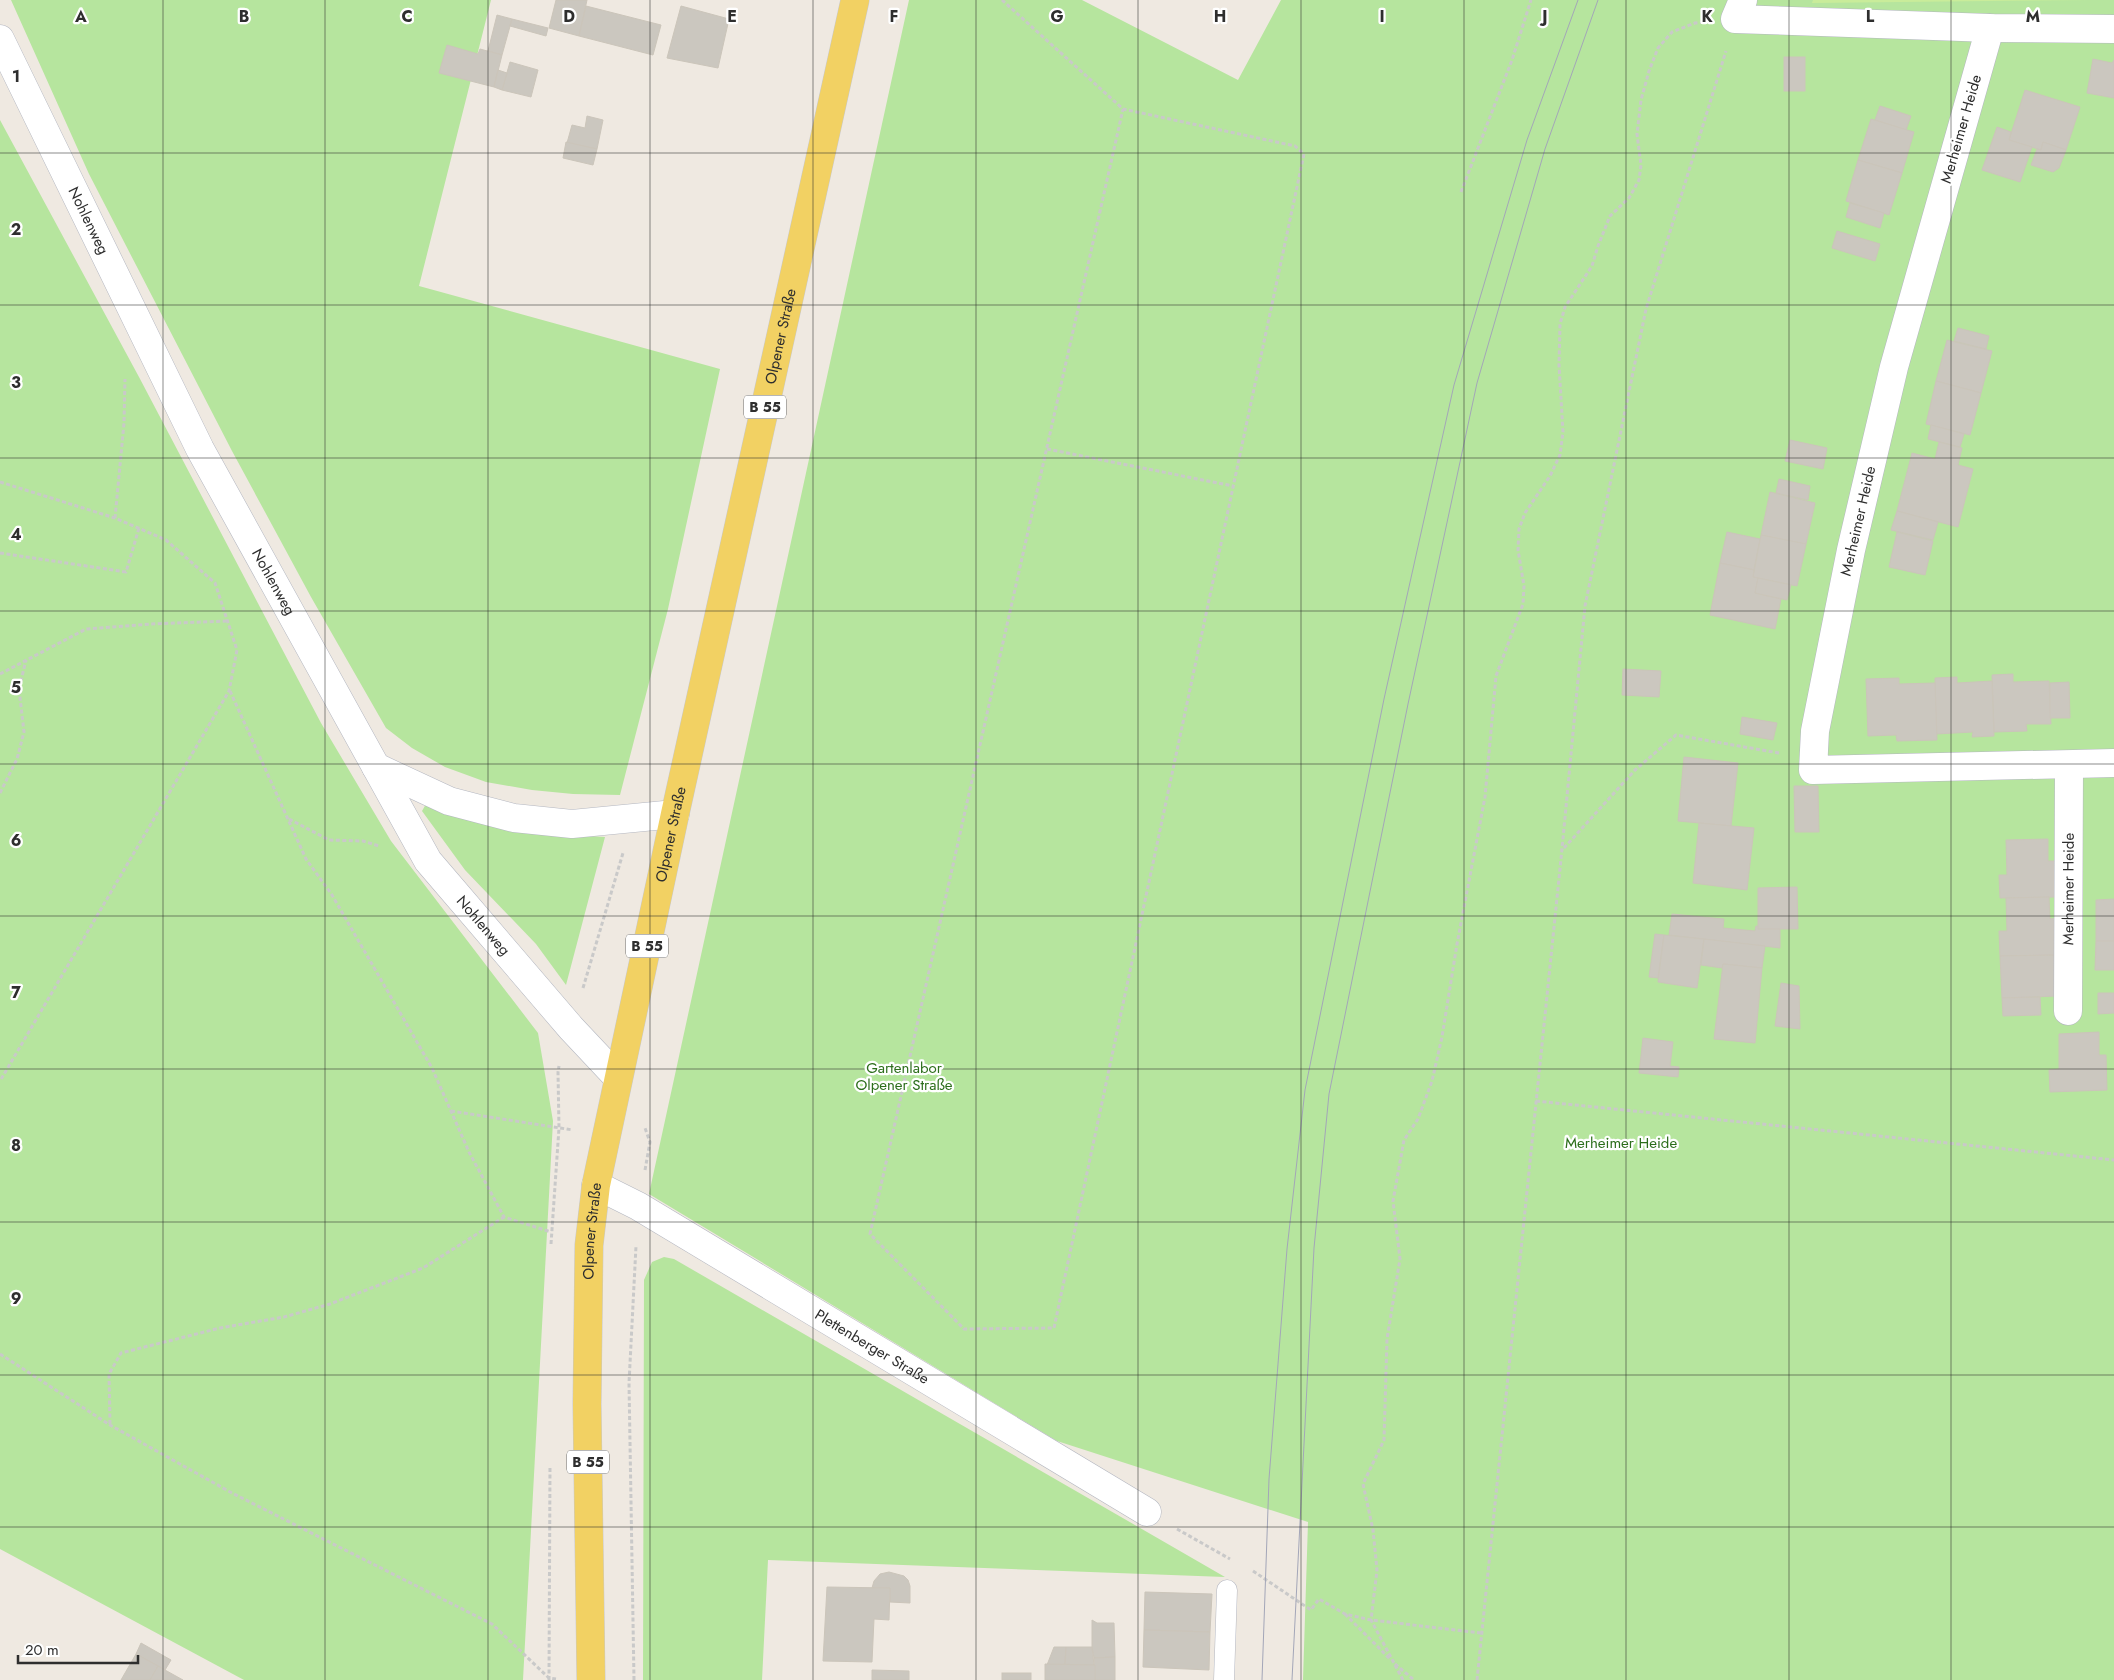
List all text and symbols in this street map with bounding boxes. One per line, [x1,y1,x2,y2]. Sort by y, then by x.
text: A [74,5,87,28]
text: B [239,5,249,28]
text: C [401,5,413,28]
text: D [563,5,575,28]
text: E [727,5,737,28]
text: F [890,5,898,28]
text: G [1050,5,1064,28]
text: H [1214,5,1226,28]
text: I [1379,5,1385,28]
text: J [1539,5,1548,28]
text: K [1701,5,1713,28]
text: L [1866,5,1875,28]
text: M [2026,5,2040,28]
text: 1 [12,65,20,88]
street label: Merheimer Heide [1935,72,1987,186]
street label: Nohlenweg [63,183,114,258]
text: 2 [11,218,21,241]
street label: Olpener Straße [759,286,802,386]
text: 3 [11,371,21,394]
road number: B 55 [744,396,786,418]
street label: Merheimer Heide [1835,464,1881,578]
text: 4 [10,523,22,546]
street label: Nohlenweg [246,545,301,619]
text: 5 [11,676,21,699]
street label: Olpener Straße [650,784,692,884]
text: 6 [11,829,21,852]
street label: Merheimer Heide [2057,833,2080,945]
street label: Nohlenweg [451,891,515,960]
road number: B 55 [626,934,668,958]
text: 7 [11,981,21,1004]
park label: Gartenlabor Olpener Straße [855,1057,953,1096]
park label: Merheimer Heide [1565,1132,1677,1154]
text: 8 [11,1134,21,1157]
street label: Olpener Straße [578,1181,607,1280]
text: 9 [11,1287,21,1310]
street label: Plettenberger Straße [811,1304,934,1390]
road number: B 55 [567,1450,609,1474]
scale bar [18,1632,138,1664]
text: 20 m [25,1639,59,1661]

